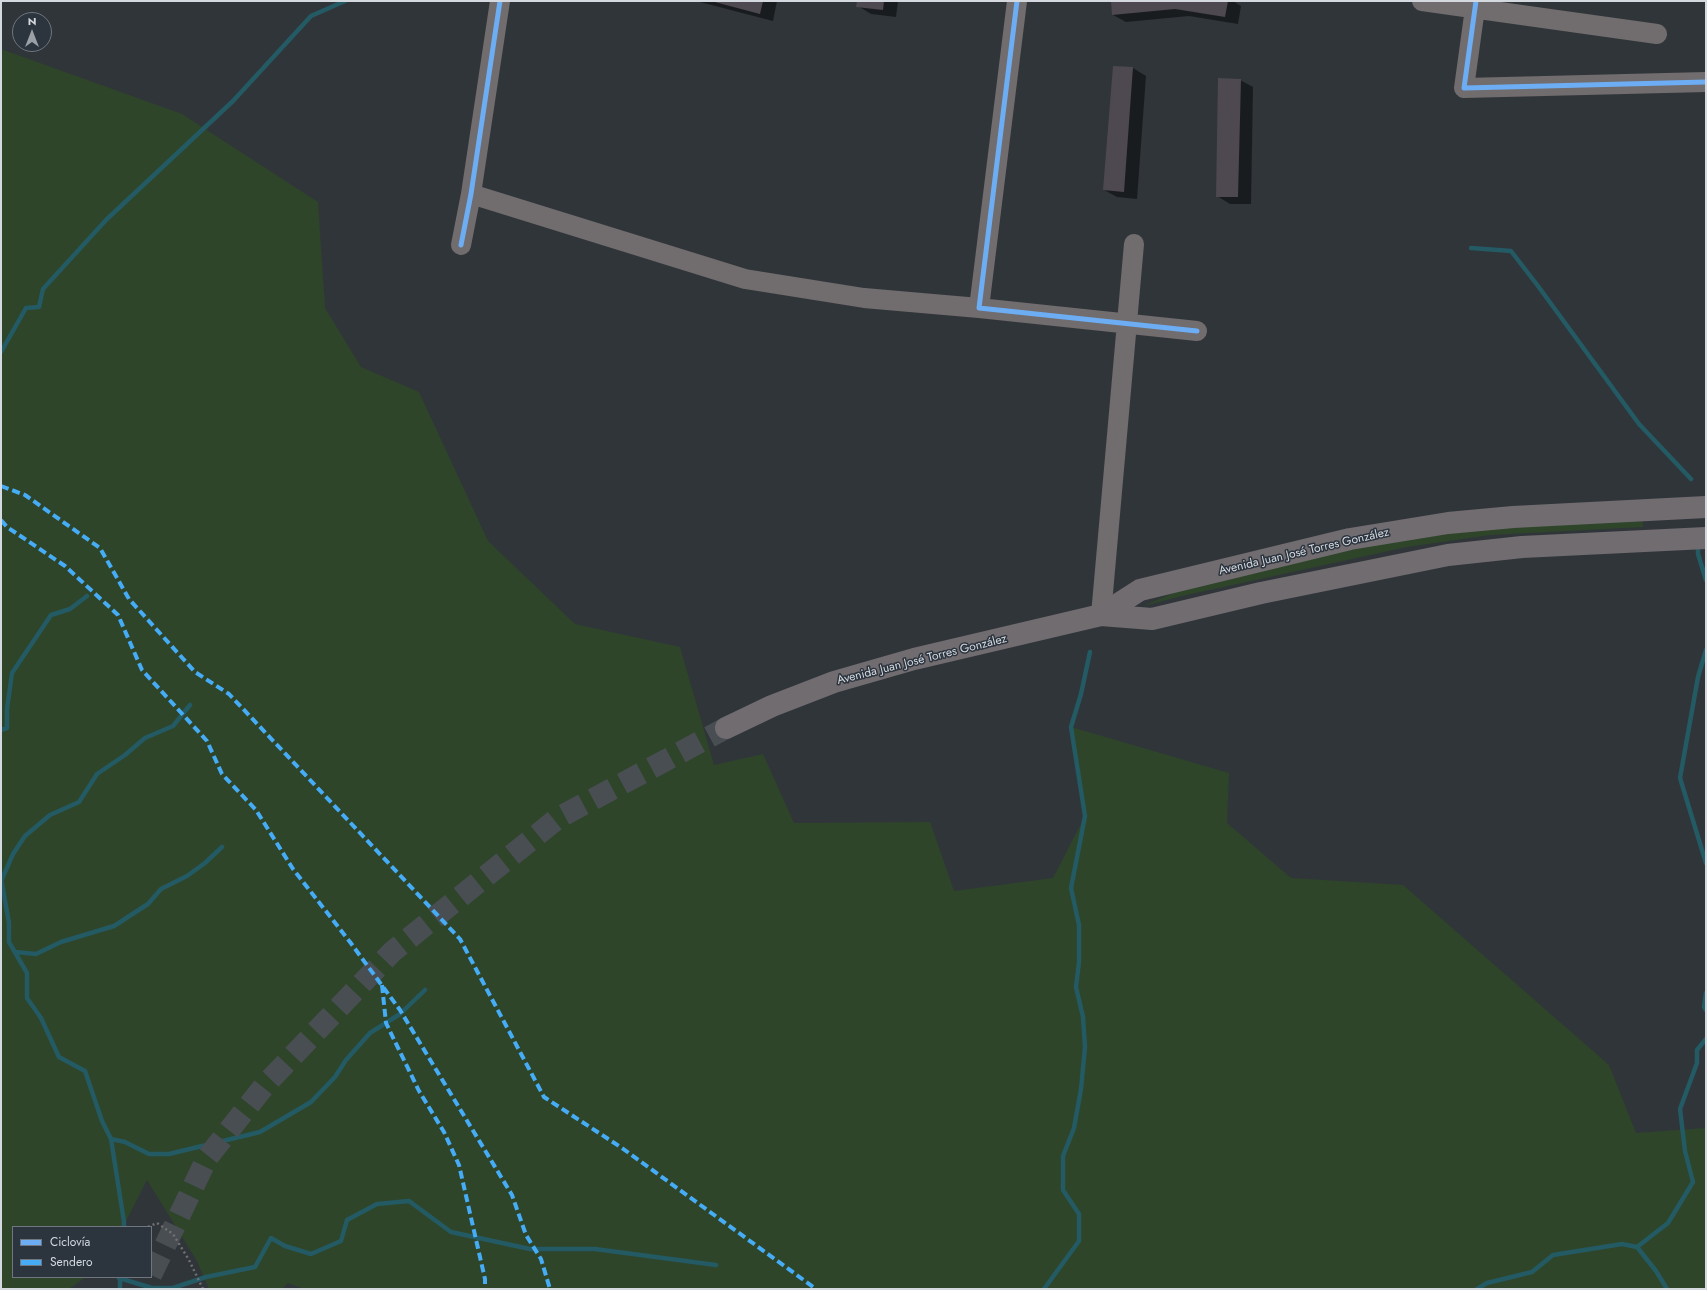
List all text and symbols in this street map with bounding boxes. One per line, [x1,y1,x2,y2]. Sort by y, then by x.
north arrow [12,12,52,52]
text: N [28,13,36,29]
street label: Avenida Juan José Torres González [1217,525,1391,579]
street label: Avenida Juan José Torres González [836,632,1008,688]
legend [12,1226,152,1278]
text: Ciclovía [50,1233,90,1251]
text: Sendero [50,1253,93,1271]

